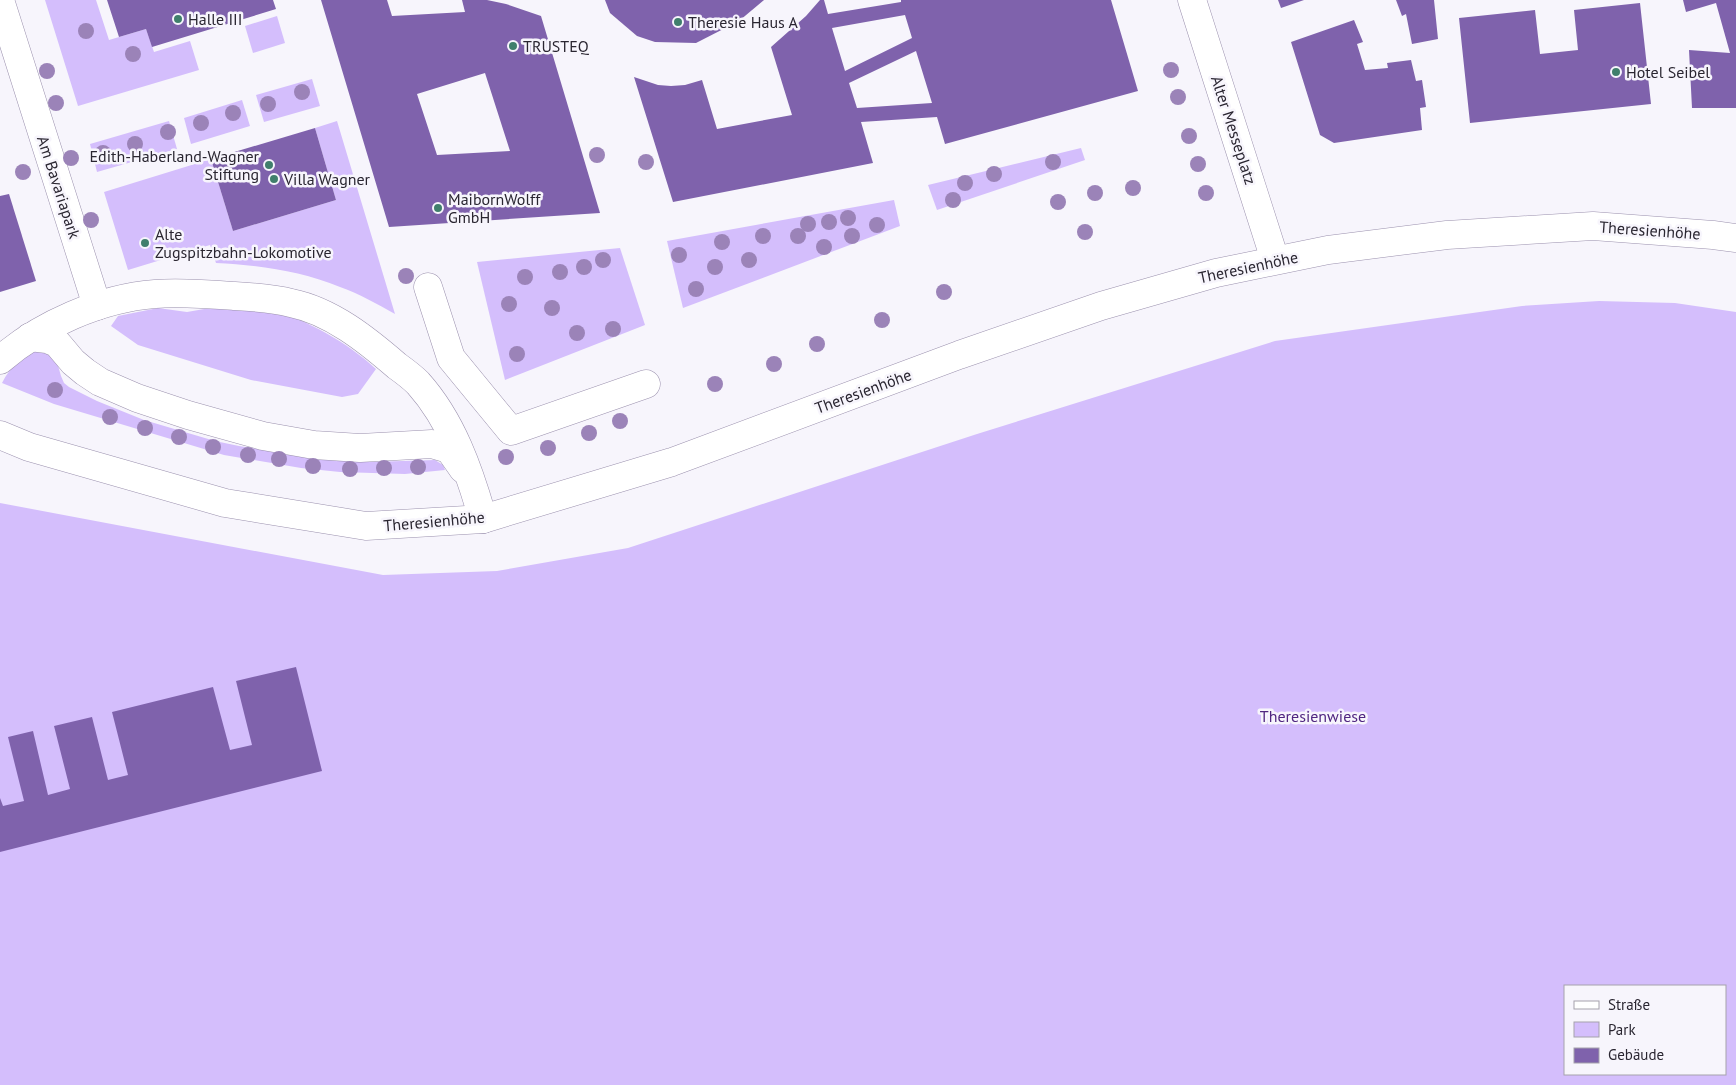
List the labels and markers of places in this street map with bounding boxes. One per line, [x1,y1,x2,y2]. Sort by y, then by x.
place label: Halle III [188,9,242,29]
place label: Theresie Haus A [688,12,799,32]
marker: Halle III [172,13,184,25]
marker: Theresie Haus A [672,16,684,28]
place label: TRUSTEQ [523,36,590,56]
marker: TRUSTEQ [507,40,519,52]
place label: Hotel Seibel [1626,62,1710,82]
marker: Hotel Seibel [1610,66,1622,78]
place label: Edith-Haberland-Wagner Stiftung [90,146,260,184]
marker: Edith-Haberland-Wagner Stiftung [263,159,275,171]
place label: Villa Wagner [283,169,371,189]
marker: Villa Wagner [268,173,280,185]
place label: MaibornWolff GmbH [448,189,541,227]
marker: MaibornWolff GmbH [432,202,444,214]
place label: Alte Zugspitzbahn-Lokomotive [155,224,332,262]
marker: Alte Zugspitzbahn-Lokomotive [139,237,151,249]

